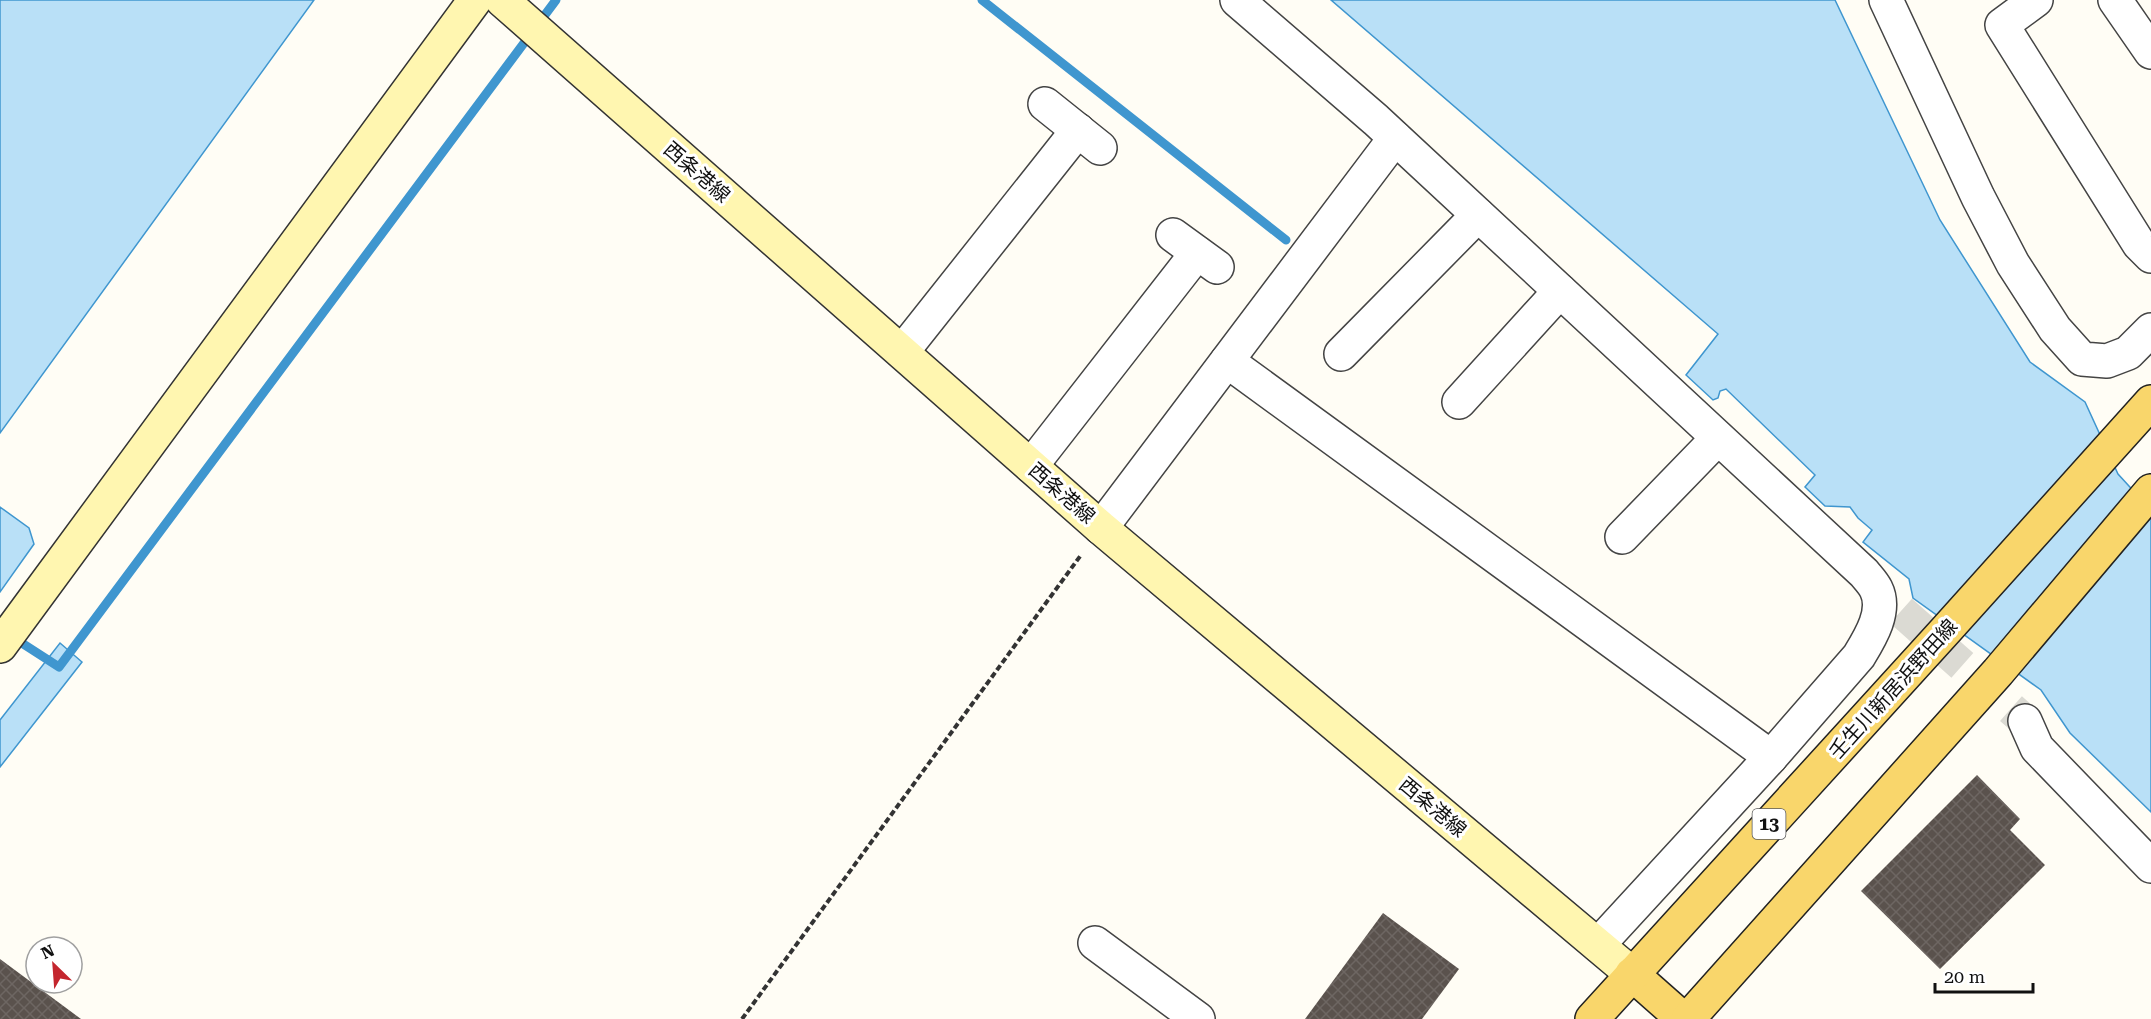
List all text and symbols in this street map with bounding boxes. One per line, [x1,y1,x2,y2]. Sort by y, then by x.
street label: 西条港線 [659,137,735,207]
street label: 西条港線 [1024,458,1100,528]
street label: 壬生川新居浜野田線 [1824,614,1962,764]
street label: 西条港線 [1395,772,1471,842]
road number: 13 [1752,809,1786,839]
north arrow [24,935,84,995]
text: N [38,941,57,963]
scale bar [1935,956,2032,994]
text: 20 m [1944,966,1985,987]

